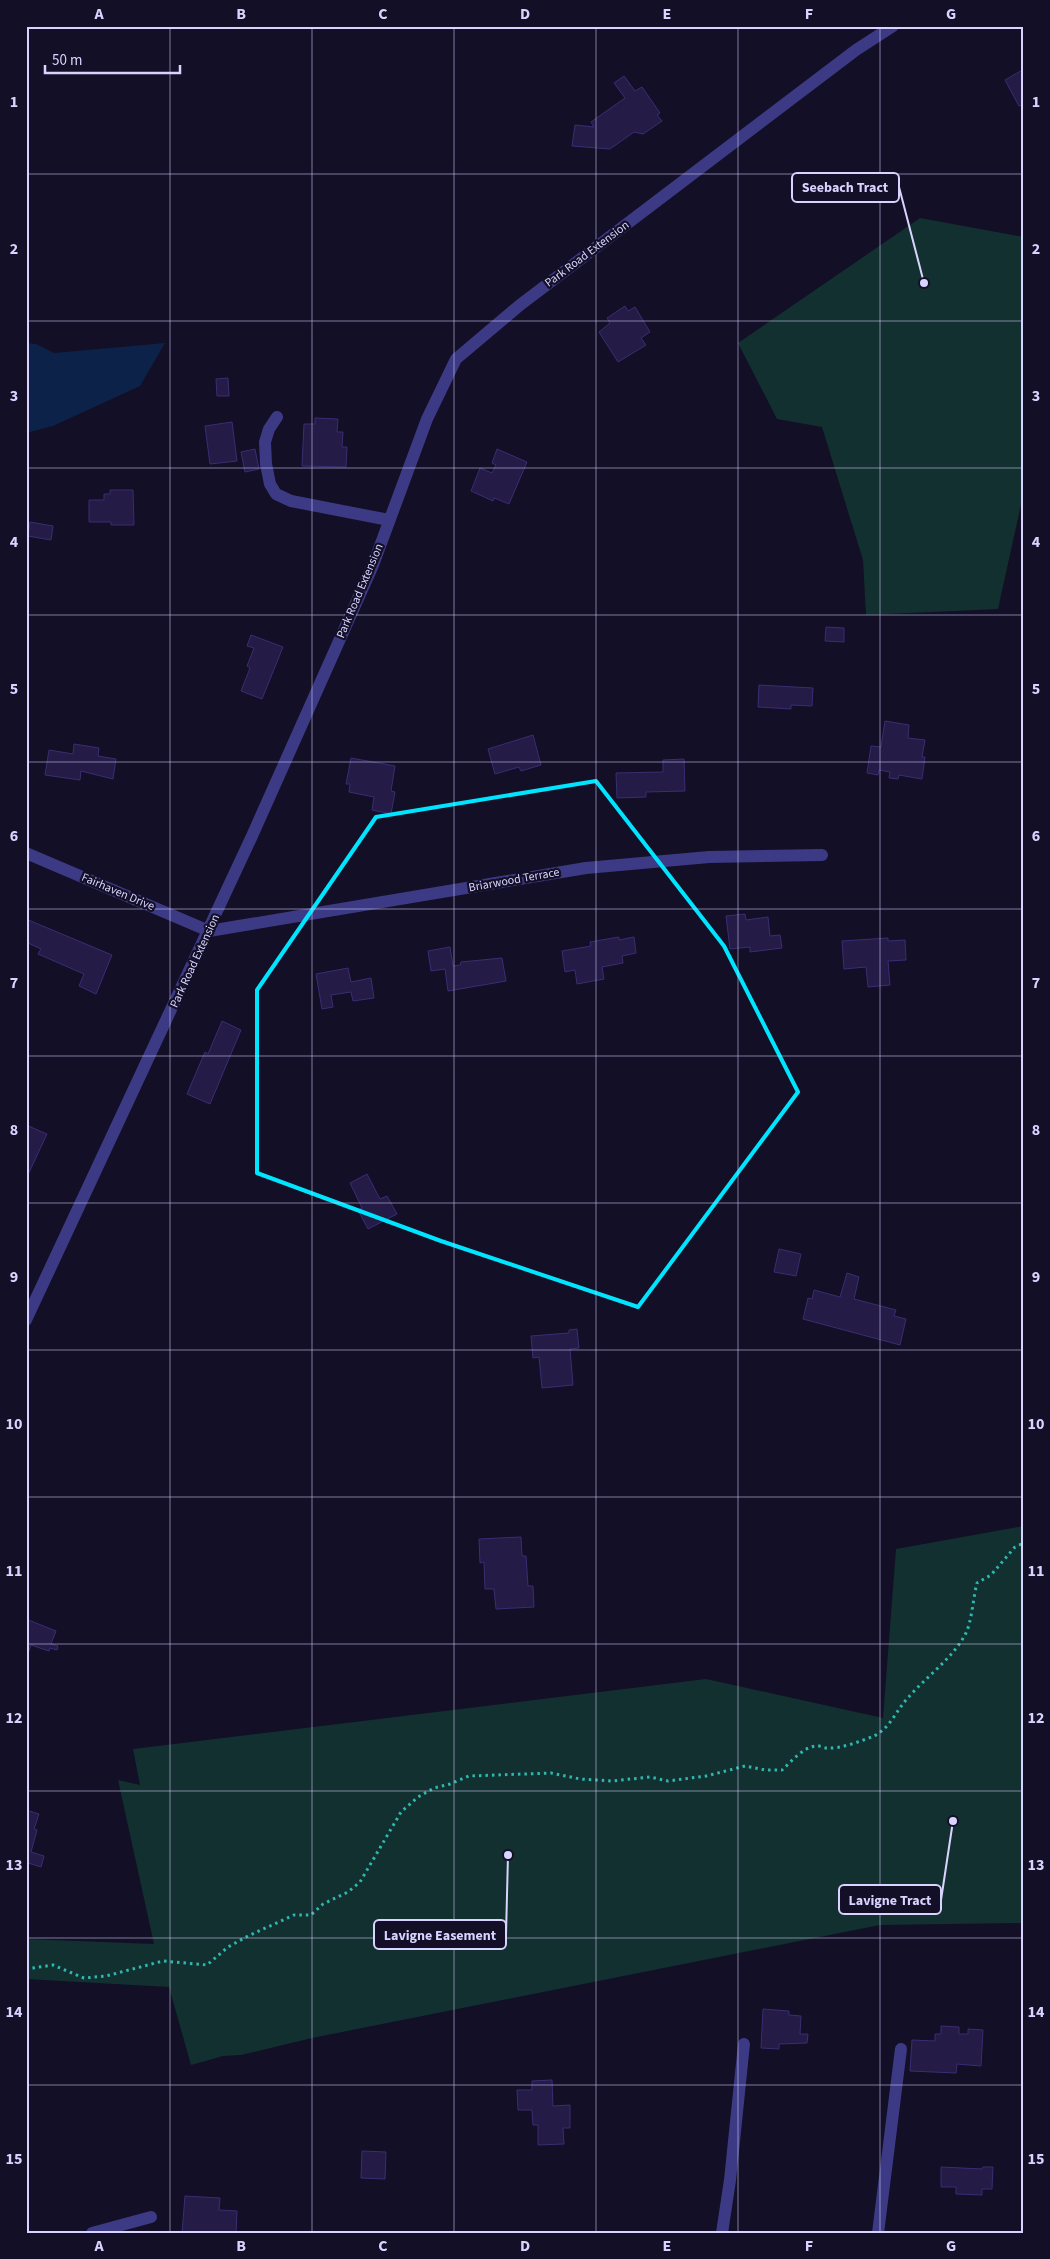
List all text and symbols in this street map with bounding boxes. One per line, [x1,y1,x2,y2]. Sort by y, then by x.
text: A [93,3,104,25]
text: B [236,3,246,25]
text: C [378,3,388,25]
text: D [520,3,530,25]
text: E [663,3,671,25]
text: F [805,3,813,25]
text: G [946,3,956,25]
scale bar [45,42,180,74]
text: 50 m [52,50,82,71]
text: 1 [10,91,18,113]
text: 1 [1032,91,1040,113]
callout: Seebach Tract [792,173,899,202]
text: Seebach Tract [802,178,889,198]
street label: Park Road Extension [541,217,633,291]
text: 2 [10,238,18,260]
text: 2 [1032,238,1040,260]
text: 3 [10,385,18,407]
text: 3 [1032,385,1040,407]
text: 4 [10,531,19,553]
text: 4 [1032,531,1041,553]
street label: Park Road Extension [332,541,388,641]
text: 5 [10,678,18,700]
text: 5 [1032,678,1040,700]
text: 6 [10,825,18,847]
text: 6 [1032,825,1040,847]
street label: Briarwood Terrace [467,864,561,896]
street label: Fairhaven Drive [79,869,157,915]
street label: Park Road Extension [166,911,224,1011]
text: 7 [10,972,18,994]
text: 7 [1032,972,1040,994]
text: 8 [10,1119,18,1141]
text: 8 [1032,1119,1040,1141]
text: 9 [10,1266,18,1288]
text: 9 [1032,1266,1040,1288]
text: 10 [6,1413,22,1435]
text: 10 [1028,1413,1044,1435]
text: 11 [6,1560,22,1582]
text: 11 [1028,1560,1044,1582]
text: 12 [6,1707,22,1729]
text: 12 [1028,1707,1044,1729]
text: 13 [6,1854,22,1876]
text: 13 [1028,1854,1044,1876]
callout: Lavigne Tract [839,1885,941,1914]
text: Lavigne Tract [849,1891,932,1911]
callout: Lavigne Easement [374,1920,506,1949]
text: Lavigne Easement [384,1926,497,1946]
text: 14 [6,2001,23,2023]
text: 14 [1028,2001,1045,2023]
text: 15 [6,2148,22,2170]
text: 15 [1028,2148,1044,2170]
text: A [93,2235,104,2257]
text: B [236,2235,246,2257]
text: C [378,2235,388,2257]
text: D [520,2235,530,2257]
text: E [663,2235,671,2257]
text: F [805,2235,813,2257]
text: G [946,2235,956,2257]

